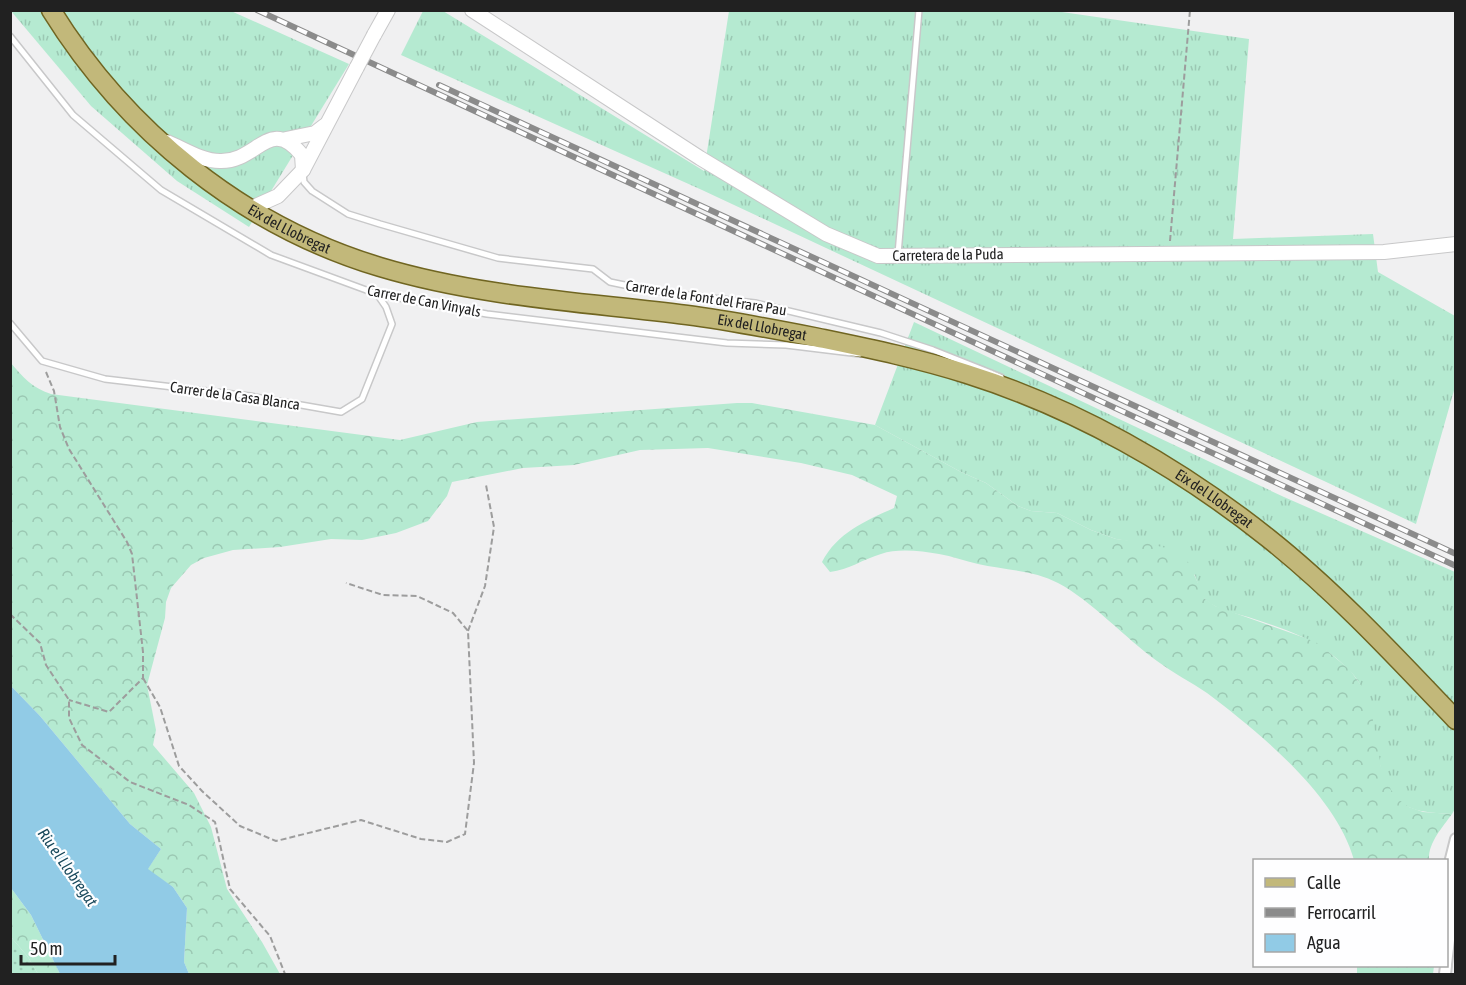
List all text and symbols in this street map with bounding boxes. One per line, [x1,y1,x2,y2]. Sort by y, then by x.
street label: Eix del Llobregat [245,201,333,257]
street label: Carretera de la Puda [892,245,1004,264]
street label: Carrer de la Font del Frare Pau [624,276,788,319]
street label: Carrer de Can Vinyals [366,281,482,320]
street label: Eix del Llobregat [716,311,808,343]
street label: Carrer de la Casa Blanca [169,378,301,413]
street label: Eix del Llobregat [1172,465,1256,531]
water label: Riu el Llobregat [34,825,102,910]
legend [1253,859,1448,967]
text: Calle [1307,872,1341,893]
text: Ferrocarril [1307,902,1376,923]
scale bar [21,928,116,966]
text: Agua [1307,932,1341,953]
text: 50 m [30,938,62,959]

